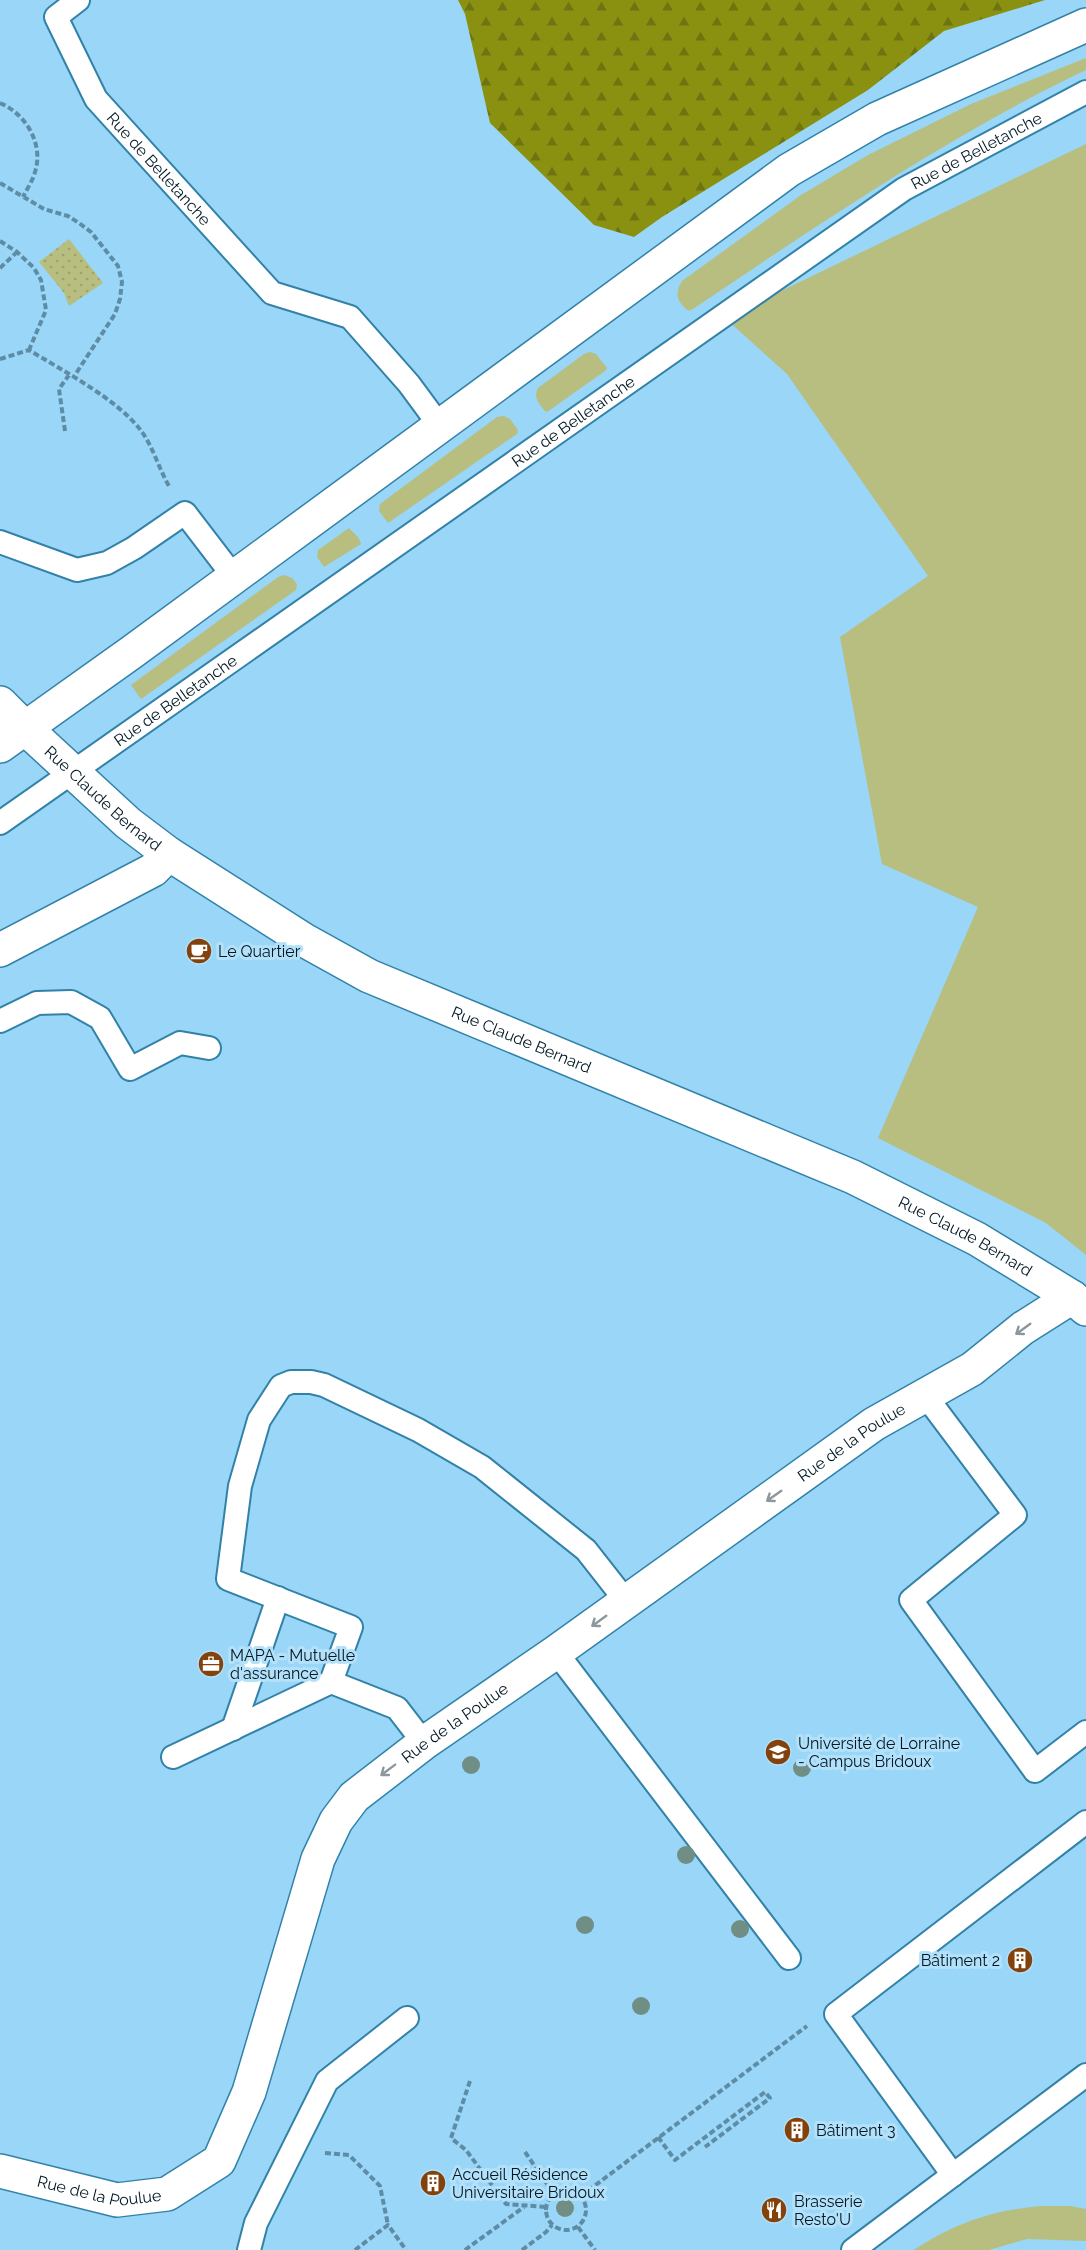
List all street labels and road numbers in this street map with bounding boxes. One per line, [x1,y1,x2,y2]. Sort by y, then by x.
street label: Rue de Belletanche [103,108,215,229]
street label: Rue de Belletanche [907,108,1045,193]
street label: Rue de Belletanche [508,371,638,471]
street label: Rue de Belletanche [110,650,240,750]
street label: Rue Claude Bernard [41,742,165,855]
street label: Rue Claude Bernard [449,1002,594,1077]
street label: Rue Claude Bernard [896,1192,1036,1280]
street label: Rue de la Poulue [794,1399,909,1485]
street label: Rue de la Poulue [397,1678,512,1767]
street label: Rue de la Poulue [36,2171,162,2210]

